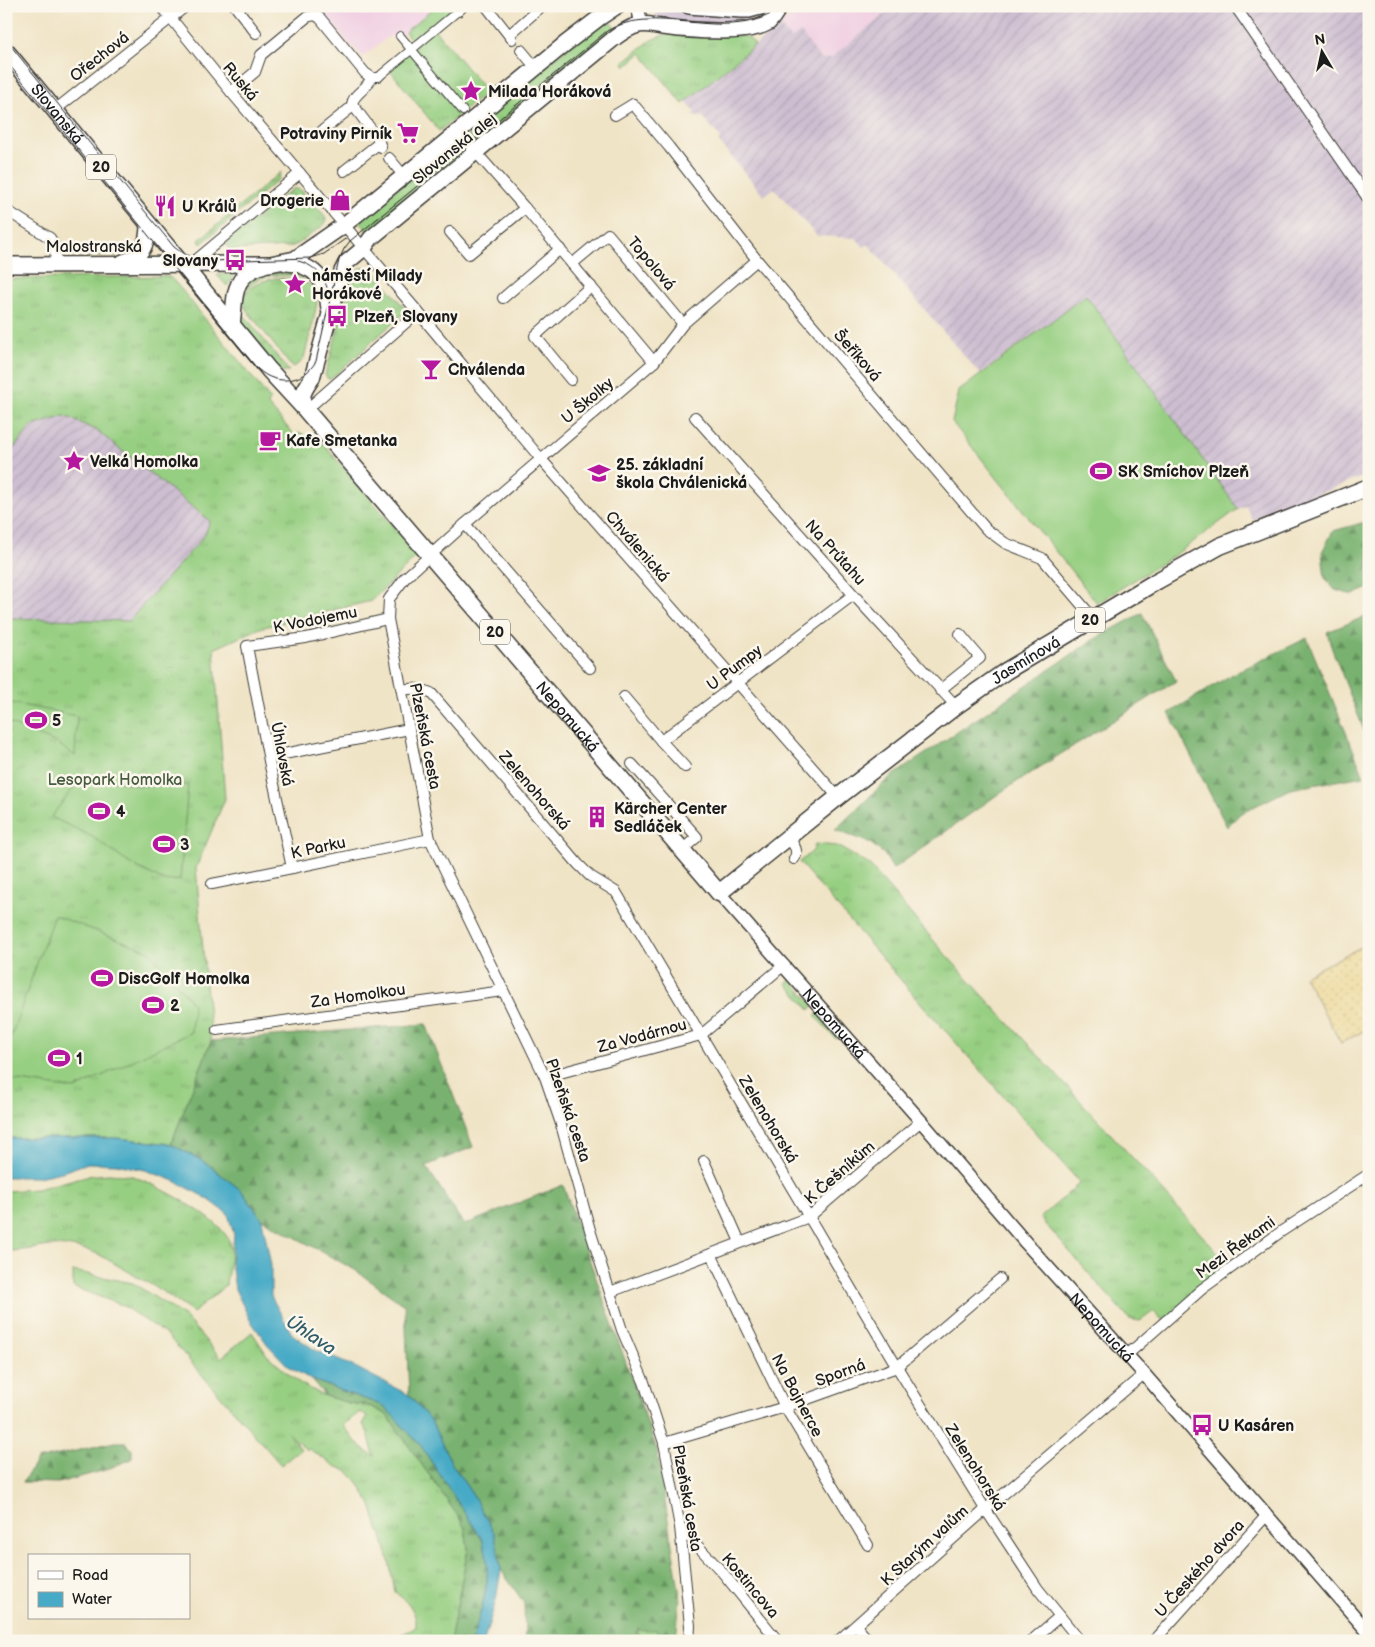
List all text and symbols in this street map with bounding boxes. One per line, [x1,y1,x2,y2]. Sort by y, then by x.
street label: Ořechová [67,28,133,86]
north arrow [1298,28,1348,78]
text: N [1314,30,1327,49]
street label: Ruská [218,59,262,105]
place icon: Milada Horáková [458,78,484,104]
street label: Slovanská [26,81,87,148]
place label: Milada Horáková [488,83,611,102]
street label: Slovanská alej [409,110,501,189]
supermarket icon: Potraviny Pirník [395,120,421,146]
place label: Potraviny Pirník [280,125,393,144]
road number: 20 [86,154,116,180]
shop icon: Drogerie [327,187,353,213]
place label: Drogerie [260,192,324,211]
restaurant icon: U Králů [152,193,178,219]
place label: U Králů [182,197,237,217]
street label: Topolová [623,233,679,295]
street label: Malostranská [46,238,142,257]
bus stop icon: Slovany [222,247,248,273]
place label: Slovany [163,252,219,271]
place label: náměstí Milady Horákové [312,267,423,304]
place icon: náměstí Milady Horákové [282,271,308,297]
bus stop icon: Plzeň, Slovany [324,303,350,329]
place label: Plzeň, Slovany [354,308,458,327]
street label: Šeříková [829,325,886,386]
bar icon: Chválenda [418,356,444,382]
place label: Chválenda [448,361,525,380]
street label: U Školky [557,372,618,428]
cafe icon: Kafe Smetanka [257,427,283,453]
place label: Kafe Smetanka [286,432,397,451]
place icon: Velká Homolka [61,448,87,474]
place label: Velká Homolka [90,453,198,472]
place label: 25. základní škola Chválenická [616,456,747,493]
sports icon: SK Smíchov Plzeň [1088,458,1114,484]
school or university icon: 25. základní škola Chválenická [586,460,612,486]
place label: SK Smíchov Plzeň [1118,463,1249,482]
street label: Chválenická [601,508,673,586]
street label: Na Průtahu [801,516,869,590]
street label: K Vodojemu [272,603,359,638]
road number: 20 [1075,608,1105,632]
road number: 20 [480,620,510,644]
street label: Jasmínová [989,633,1064,689]
street label: U Pumpy [703,641,767,695]
street label: Nepomucká [531,678,602,757]
street label: Plzeňská cesta [405,681,444,791]
sports icon: 5 [23,707,49,733]
place label: 5 [52,712,61,731]
street label: Úhlavská [266,720,299,788]
street label: Zelenohorská [494,747,573,834]
park label: Lesopark Homolka [48,771,182,790]
sports icon: 4 [86,798,112,824]
place label: Kärcher Center Sedláček [614,800,728,837]
place label: 4 [116,803,126,822]
building icon: Kärcher Center Sedláček [584,804,610,830]
sports icon: 3 [151,831,177,857]
street label: K Parku [289,833,347,864]
place label: 3 [180,836,189,855]
sports icon: DiscGolf Homolka [89,965,115,991]
place label: DiscGolf Homolka [118,970,250,989]
street label: Za Homolkou [309,980,407,1013]
street label: Nepomucká [797,985,869,1063]
sports icon: 2 [140,992,166,1018]
place label: 2 [170,997,180,1016]
street label: Za Vodárnou [595,1015,689,1058]
sports icon: 1 [46,1045,72,1071]
place label: 1 [76,1050,83,1069]
street label: Plzeňská cesta [541,1056,594,1165]
street label: Zelenohorská [734,1072,801,1167]
street label: K Češníkům [800,1136,879,1209]
street label: Mezi Řekami [1191,1211,1279,1283]
street label: Nepomucká [1065,1290,1137,1367]
water label: Úhlava [282,1310,340,1360]
street label: Na Bajnerce [767,1351,827,1441]
street label: Sporná [813,1356,868,1391]
bus stop icon: U Kasáren [1189,1412,1215,1438]
place label: U Kasáren [1218,1417,1294,1436]
street label: Zelenohorská [940,1420,1009,1515]
street label: Plzeňská cesta [668,1443,705,1553]
street label: K Starým valům [877,1502,973,1590]
street label: U Českého dvora [1150,1515,1249,1622]
street label: Kostincova [717,1550,782,1622]
legend [28,1554,190,1620]
text: Road [72,1566,108,1585]
text: Water [72,1590,112,1609]

